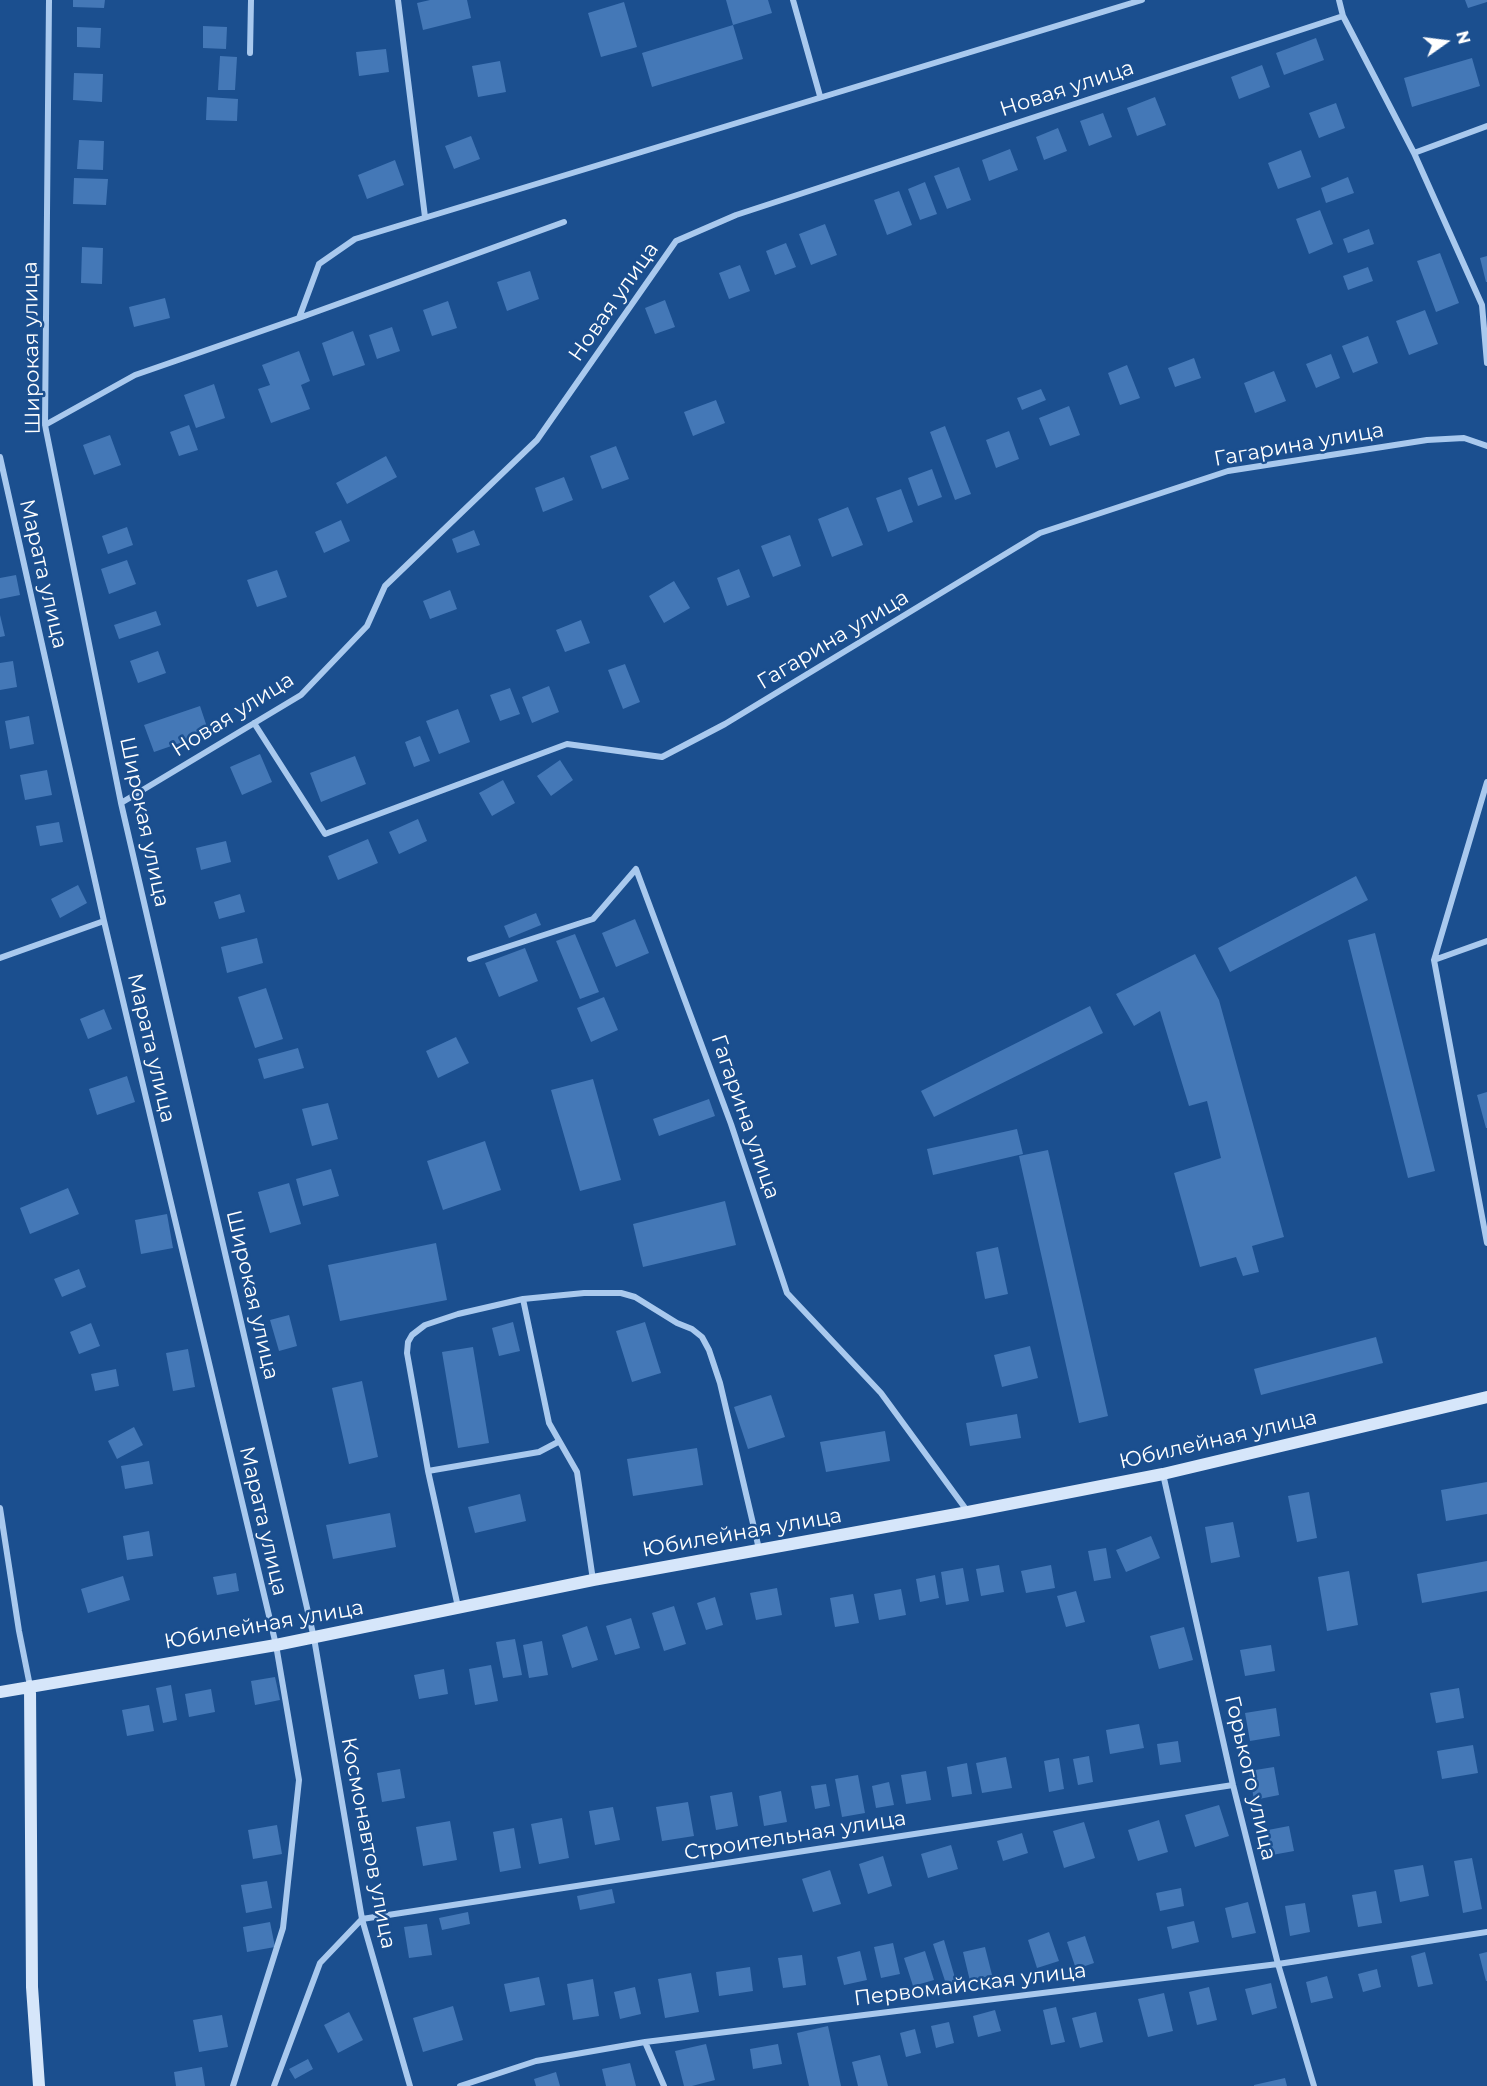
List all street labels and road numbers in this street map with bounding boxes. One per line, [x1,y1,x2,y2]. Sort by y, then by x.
street label: Новая улица [997,55,1137,123]
street label: Новая улица [564,238,664,366]
street label: Широкая улица [18,261,46,435]
street label: Гагарина улица [1212,418,1386,472]
street label: Марата улица [14,497,72,651]
street label: Гагарина улица [753,585,913,695]
street label: Новая улица [167,667,299,763]
street label: Широкая улица [114,735,174,909]
street label: Марата улица [122,971,180,1125]
street label: Гагарина улица [705,1031,785,1203]
street label: Широкая улица [220,1208,284,1382]
street label: Юбилейная улица [1117,1405,1319,1475]
street label: Марата улица [234,1444,292,1598]
street label: Юбилейная улица [640,1503,844,1563]
street label: Юбилейная улица [162,1595,366,1655]
street label: Горького улица [1219,1693,1281,1863]
street label: Космонавтов улица [335,1735,401,1951]
street label: Строительная улица [682,1806,908,1866]
street label: Первомайская улица [852,1958,1088,2012]

